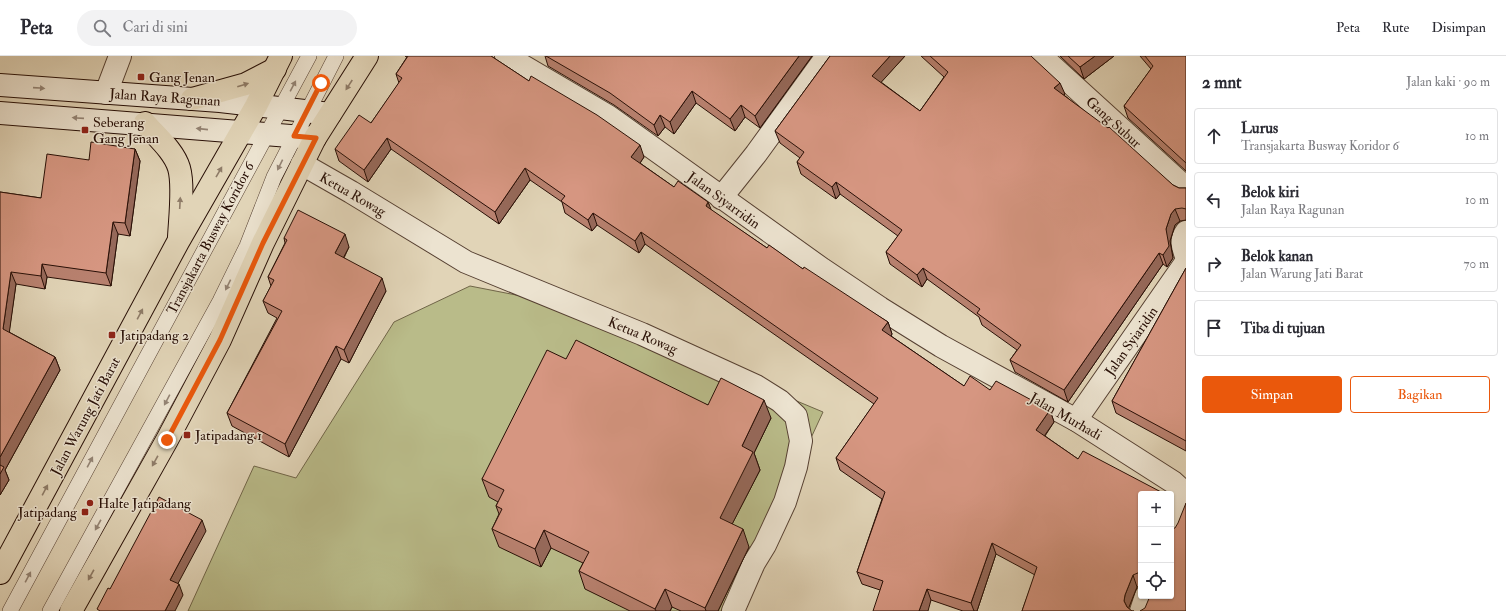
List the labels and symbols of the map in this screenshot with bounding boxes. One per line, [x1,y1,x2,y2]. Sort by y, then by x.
place label: Gang Jenan [149,69,215,86]
marker: Gang Jenan [136,72,146,82]
route start [312,74,330,92]
one-way arrow [345,79,352,91]
one-way arrow [289,80,296,92]
one-way arrow [237,82,249,88]
one-way arrow [33,84,45,91]
street label: Jalan Raya Ragunan [108,85,221,111]
street label: Gang Subur [1082,93,1145,152]
place label: Seberang Gang Jenan [93,114,159,147]
one-way arrow [72,115,84,122]
marker: Seberang Gang Jenan [80,125,90,135]
one-way arrow [196,126,208,132]
street label: Transjakarta Busway Koridor 6 [163,158,259,318]
one-way arrow [276,160,283,171]
one-way arrow [215,166,222,178]
street label: Jalan Siyarridin [683,168,763,233]
street label: Ketua Rowag [317,169,390,221]
one-way arrow [177,197,184,209]
one-way arrow [225,279,231,290]
street label: Jalan Syiaridin [1101,303,1162,381]
one-way arrow [136,308,143,319]
street label: Ketua Rowag [606,313,681,358]
place label: Jatipadang 2 [119,327,189,345]
marker: Jatipadang 2 [107,330,117,340]
street label: Jalan Warung Jati Barat [47,354,124,479]
street label: Jalan Murhadi [1026,389,1105,444]
one-way arrow [164,394,171,405]
place label: Jatipadang 1 [194,427,262,445]
marker: Jatipadang 1 [182,430,192,440]
route end [158,431,176,449]
one-way arrow [151,455,158,467]
one-way arrow [86,456,93,468]
one-way arrow [42,484,48,496]
place label: Halte Jatipadang [98,495,192,513]
marker: Halte Jatipadang [85,498,95,508]
place label: Jatipadang [17,504,78,522]
marker: Jatipadang [80,507,90,517]
one-way arrow [94,520,101,531]
one-way arrow [88,569,95,580]
one-way arrow [25,571,31,582]

